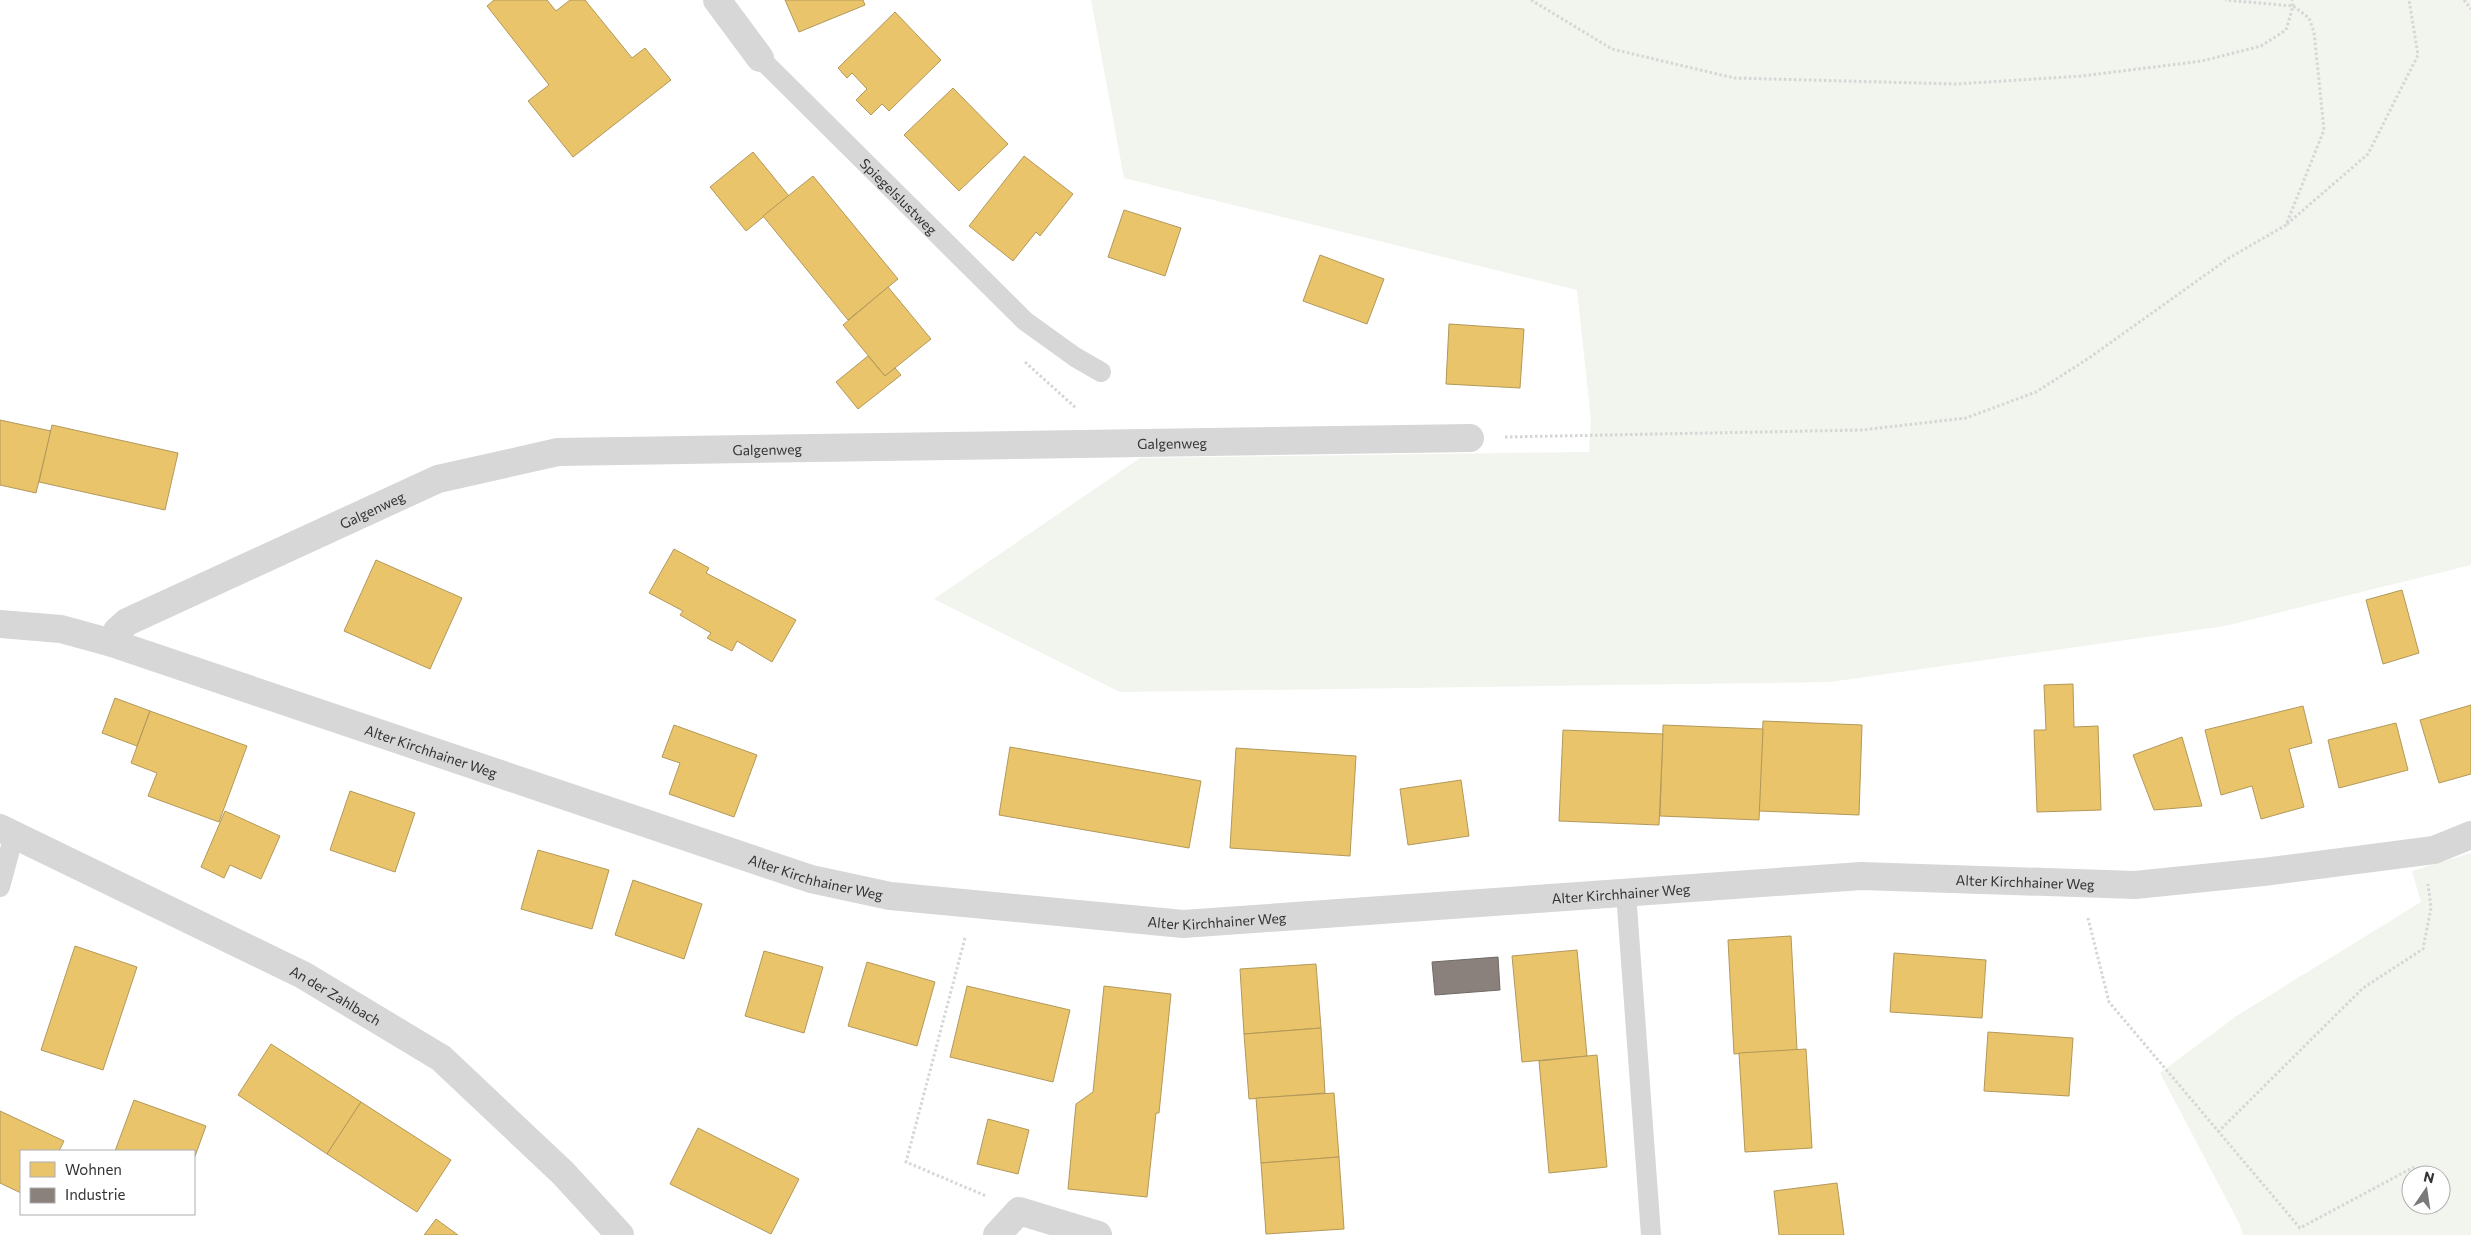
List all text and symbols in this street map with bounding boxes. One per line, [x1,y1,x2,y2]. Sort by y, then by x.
street label: Spiegelslustweg [857,154,941,238]
street label: Galgenweg [1137,434,1208,452]
street label: Galgenweg [732,440,803,458]
street label: Galgenweg [337,487,408,532]
street label: Alter Kirchhainer Weg [363,721,500,781]
street label: Alter Kirchhainer Weg [746,850,885,903]
street label: Alter Kirchhainer Weg [1956,871,2095,892]
street label: Alter Kirchhainer Weg [1551,880,1691,906]
street label: Alter Kirchhainer Weg [1147,908,1287,933]
street label: An der Zahlbach [287,962,384,1029]
legend [20,1150,195,1215]
text: Wohnen [65,1160,122,1178]
north arrow [2401,1165,2451,1215]
text: N [2422,1167,2436,1186]
text: Industrie [65,1185,126,1203]

